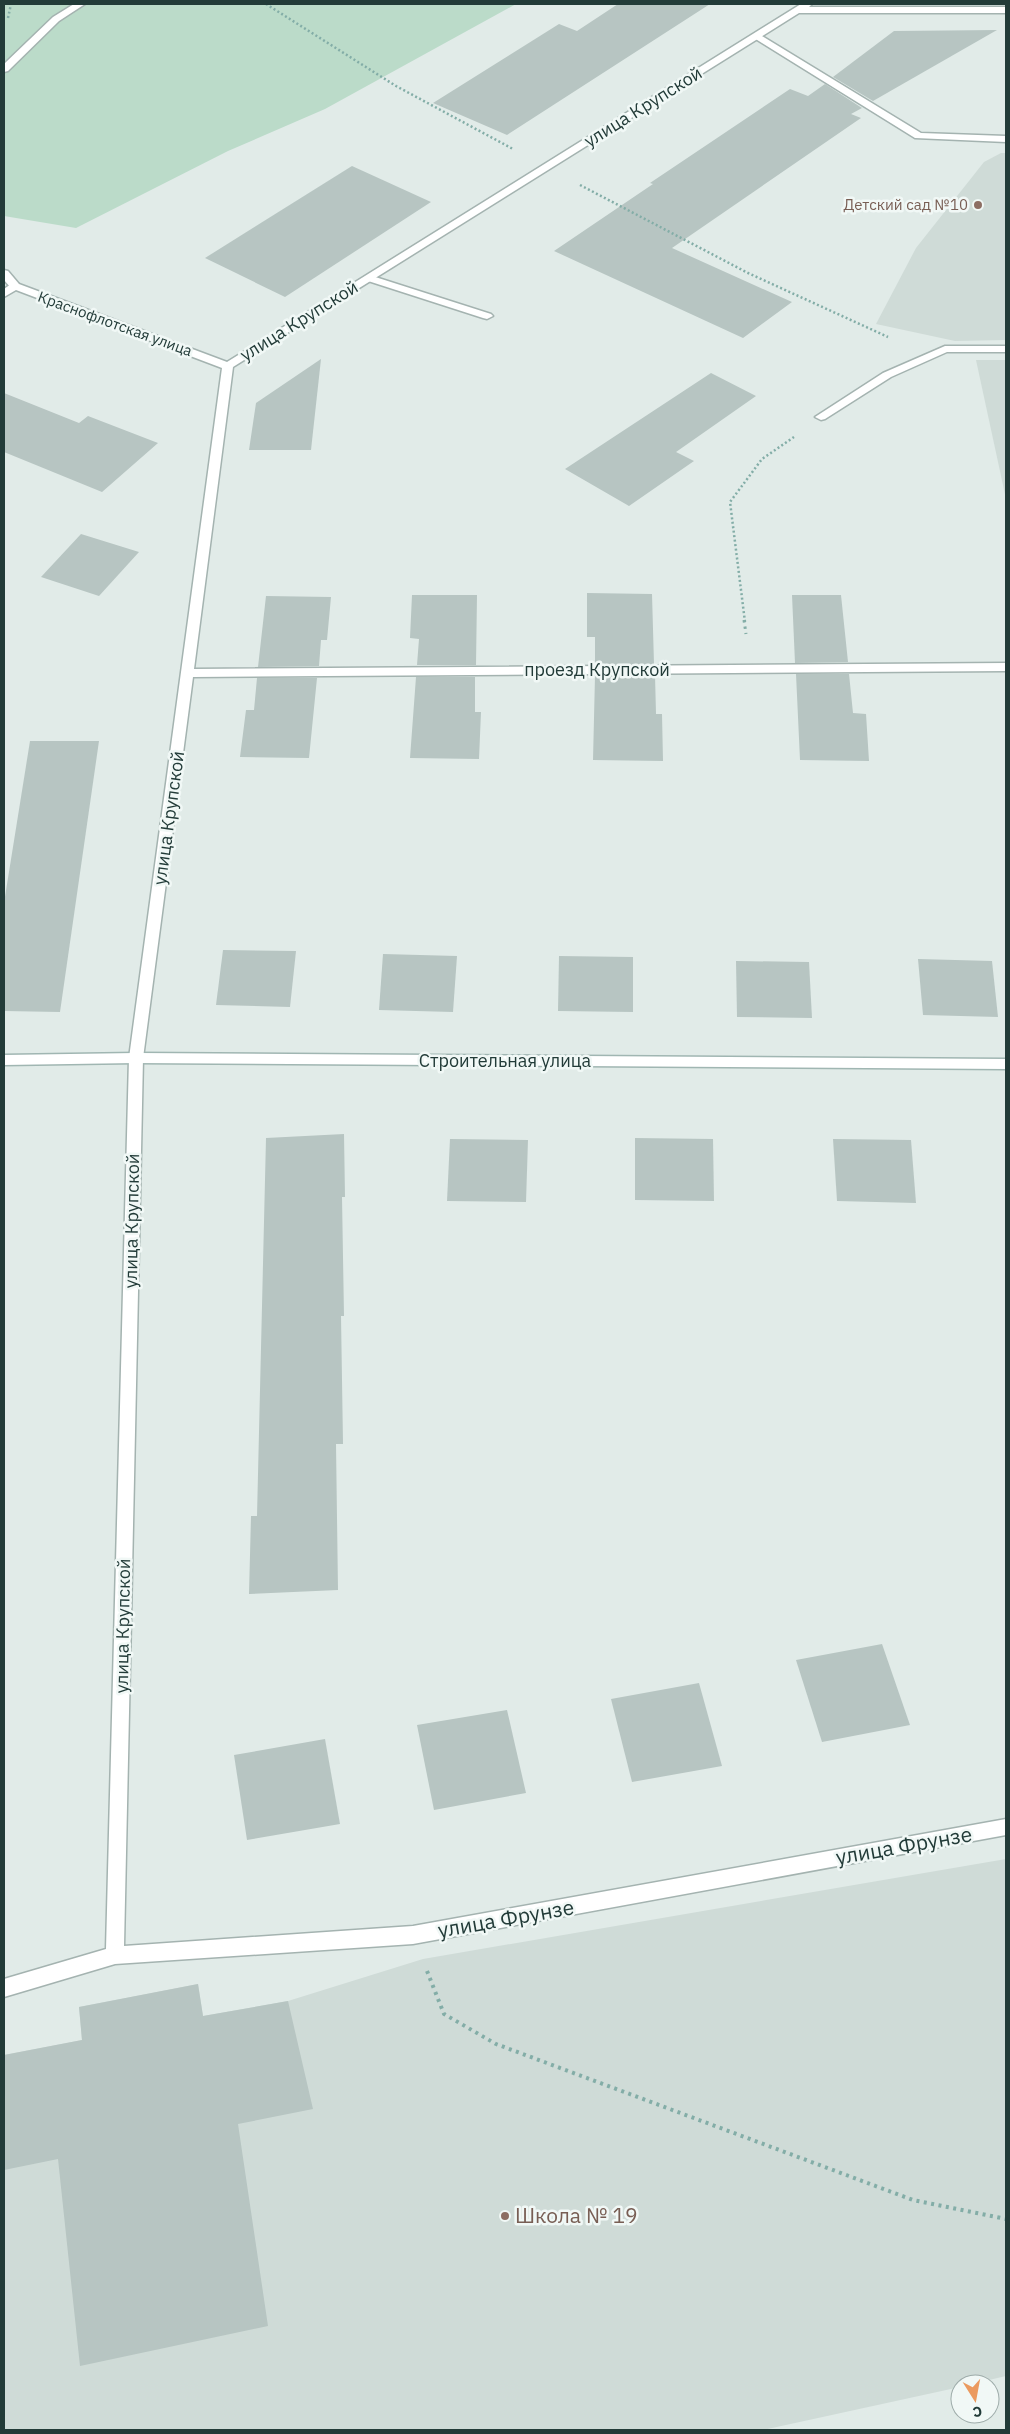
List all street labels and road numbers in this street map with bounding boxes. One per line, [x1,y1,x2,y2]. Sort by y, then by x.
street label: улица Крупской [579,61,706,152]
street label: улица Крупской [235,275,362,366]
street label: Краснофлотская улица [35,287,195,360]
street label: проезд Крупской [524,658,670,681]
street label: улица Крупской [148,749,189,886]
street label: Строительная улица [419,1049,592,1072]
street label: улица Крупской [119,1153,144,1289]
street label: улица Крупской [110,1558,135,1694]
street label: улица Фрунзе [834,1819,974,1871]
street label: улица Фрунзе [436,1892,576,1944]

